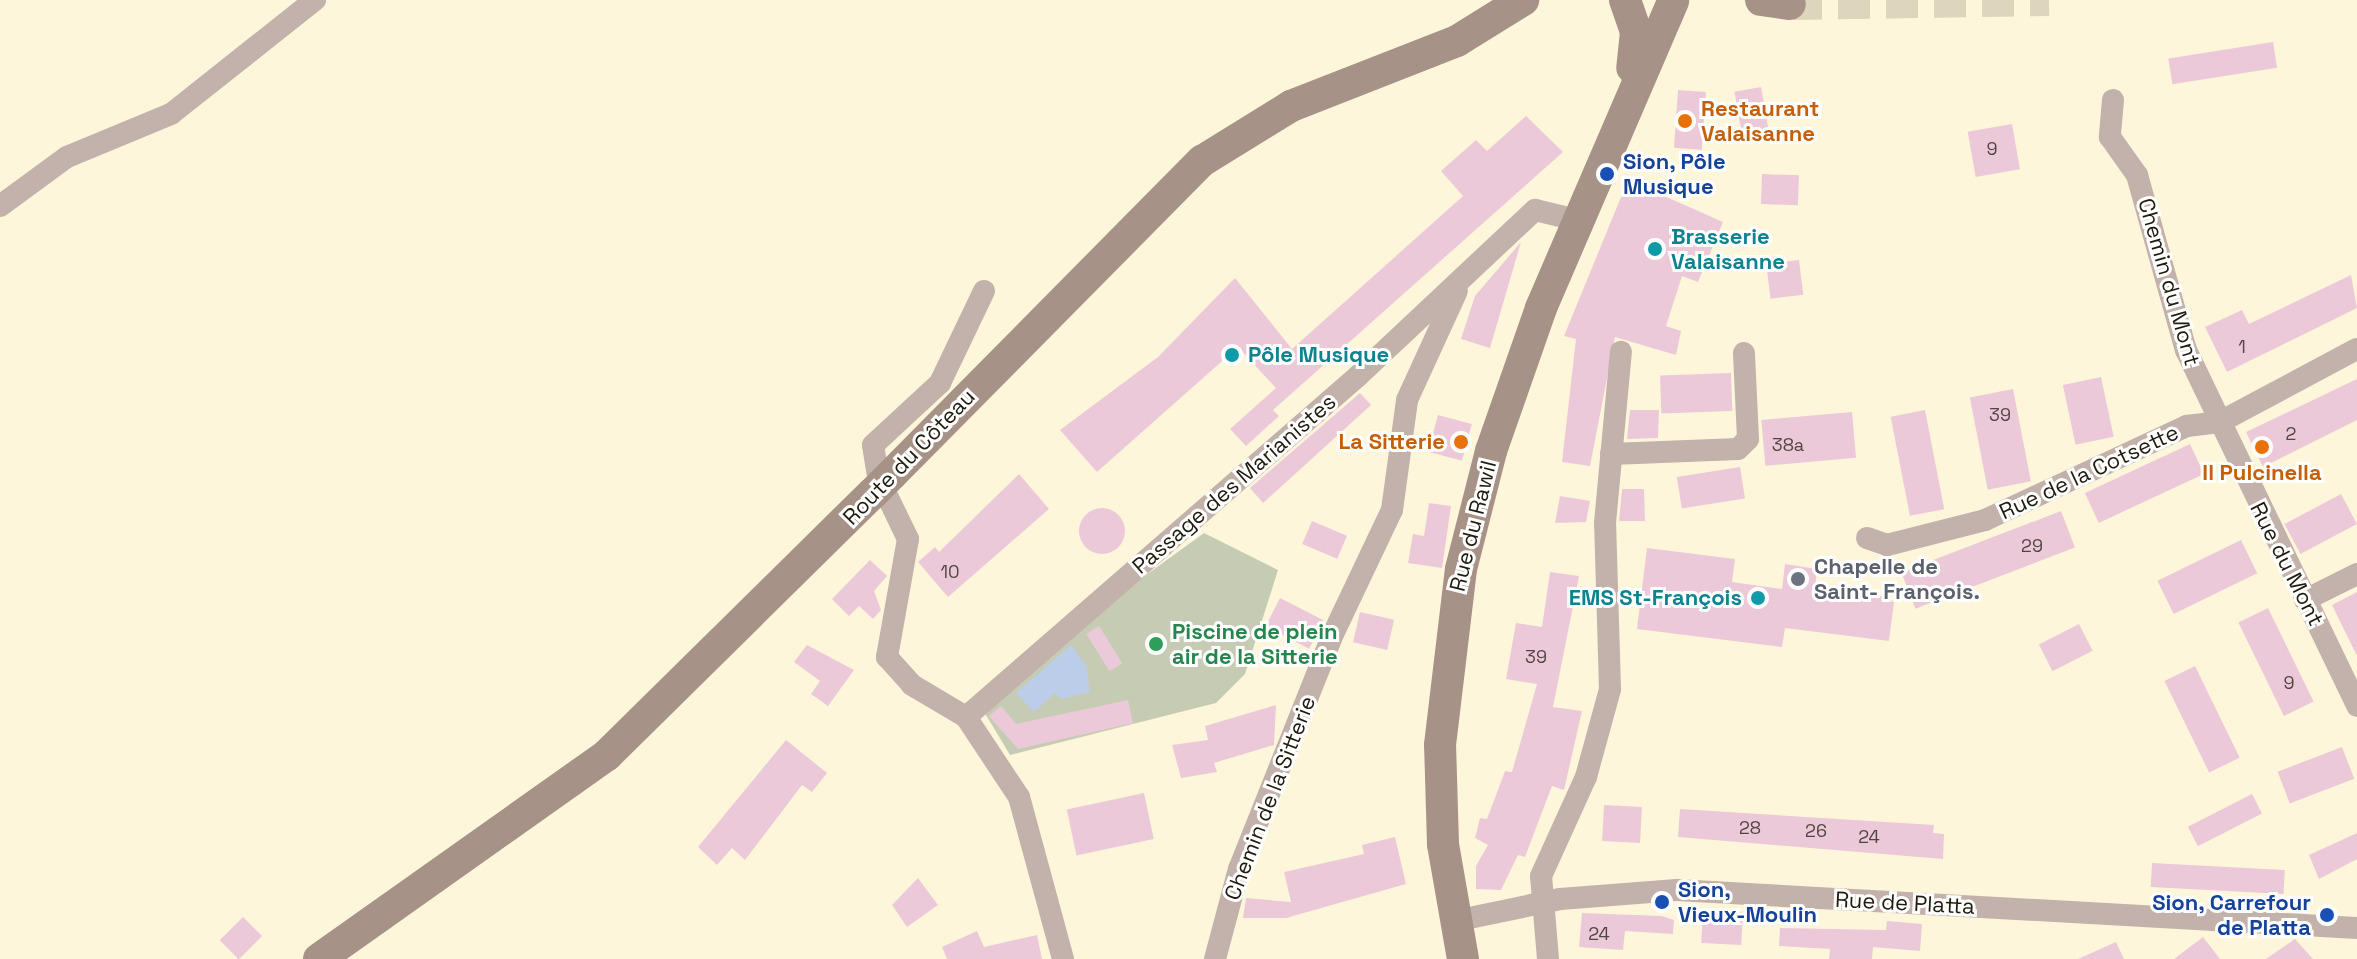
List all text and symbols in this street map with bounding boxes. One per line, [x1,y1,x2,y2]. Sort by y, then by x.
place label: Restaurant Valaisanne [1701,95,1819,146]
marker: Restaurant Valaisanne [1676,112,1694,130]
house number: 9 [1986,138,1998,160]
place label: Sion, Pôle Musique [1623,148,1726,200]
marker: Sion, Pôle Musique [1598,165,1616,183]
street label: Chemin du Mont [2132,195,2206,369]
place label: Brasserie Valaisanne [1671,223,1785,274]
marker: Brasserie Valaisanne [1646,240,1664,258]
house number: 1 [2238,336,2246,358]
place label: Pôle Musique [1248,342,1389,368]
marker: Pôle Musique [1223,346,1241,364]
street label: Route du Côteau [838,384,980,530]
street label: Passage des Marianistes [1127,388,1341,580]
house number: 39 [1989,404,2011,426]
street label: Rue de la Cotsette [1995,419,2183,525]
house number: 2 [2286,423,2296,445]
place label: La Sitterie [1338,429,1445,455]
marker: La Sitterie [1452,433,1470,451]
house number: 38a [1772,434,1804,456]
marker: Il Pulcinella [2253,438,2271,456]
street label: Rue du Rawil [1444,458,1502,594]
place label: Il Pulcinella [2202,460,2322,486]
street label: Rue du Mont [2245,498,2329,630]
house number: 29 [2021,535,2043,557]
place label: Chapelle de Saint- François. [1814,553,1981,604]
house number: 10 [940,561,960,583]
marker: Chapelle de Saint- François. [1789,570,1807,588]
place label: EMS St-François [1569,585,1742,611]
marker: EMS St-François [1749,589,1767,607]
place label: Piscine de plein air de la Sitterie [1172,618,1338,670]
marker: Piscine de plein air de la Sitterie [1147,635,1165,653]
house number: 39 [1525,646,1547,668]
house number: 9 [2283,672,2295,694]
street label: Chemin de la Sitterie [1219,692,1321,904]
house number: 28 [1739,817,1761,839]
house number: 26 [1805,820,1827,842]
house number: 24 [1858,826,1880,848]
place label: Sion, Vieux-Moulin [1678,876,1817,928]
street label: Rue de Platta [1834,886,1976,920]
place label: Sion, Carrefour de Platta [2152,889,2311,940]
marker: Sion, Vieux-Moulin [1653,893,1671,911]
marker: Sion, Carrefour de Platta [2318,906,2336,924]
house number: 24 [1588,923,1610,945]

